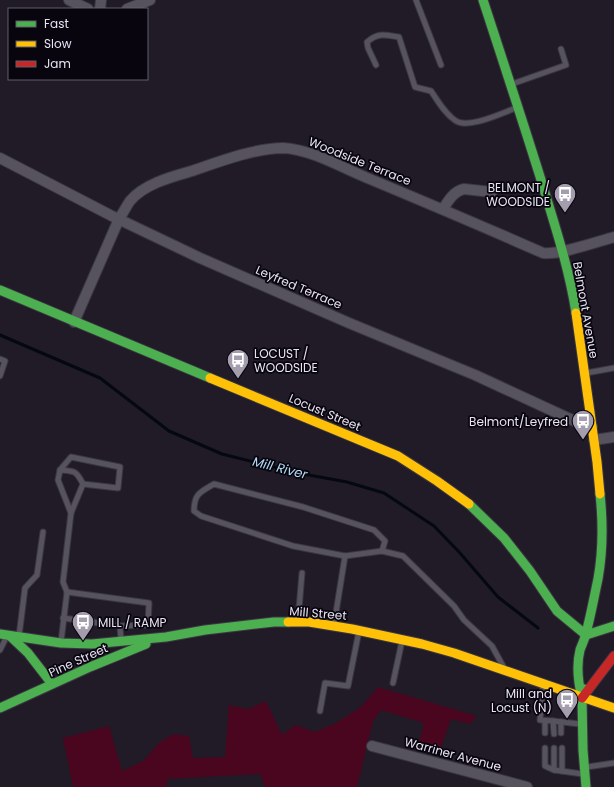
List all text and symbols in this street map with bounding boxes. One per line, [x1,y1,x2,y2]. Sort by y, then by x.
legend [8,8,148,80]
text: Fast [44,15,69,32]
text: Slow [44,35,72,52]
text: Jam [44,55,71,72]
street label: Woodside Terrace [306,133,414,189]
place label: BELMONT / WOODSIDE [486,179,550,210]
bus stop icon: BELMONT / WOODSIDE [552,181,578,214]
street label: Belmont Avenue [569,260,603,360]
street label: Leyfred Terrace [253,261,345,313]
place label: LOCUST / WOODSIDE [254,345,318,376]
bus stop icon: LOCUST / WOODSIDE [225,347,251,380]
street label: Locust Street [286,389,364,435]
bus stop icon: Belmont/Leyfred [570,408,596,441]
place label: Belmont/Leyfred [469,413,568,430]
water label: Mill River [251,452,311,484]
street label: Mill Street [289,602,347,624]
bus stop icon: MILL / RAMP [70,609,96,642]
place label: MILL / RAMP [98,614,166,631]
street label: Pine Street [46,639,110,681]
place label: Mill and Locust (N) [491,685,552,716]
bus stop icon: Mill and Locust (N) [554,687,580,720]
street label: Warriner Avenue [403,733,503,775]

